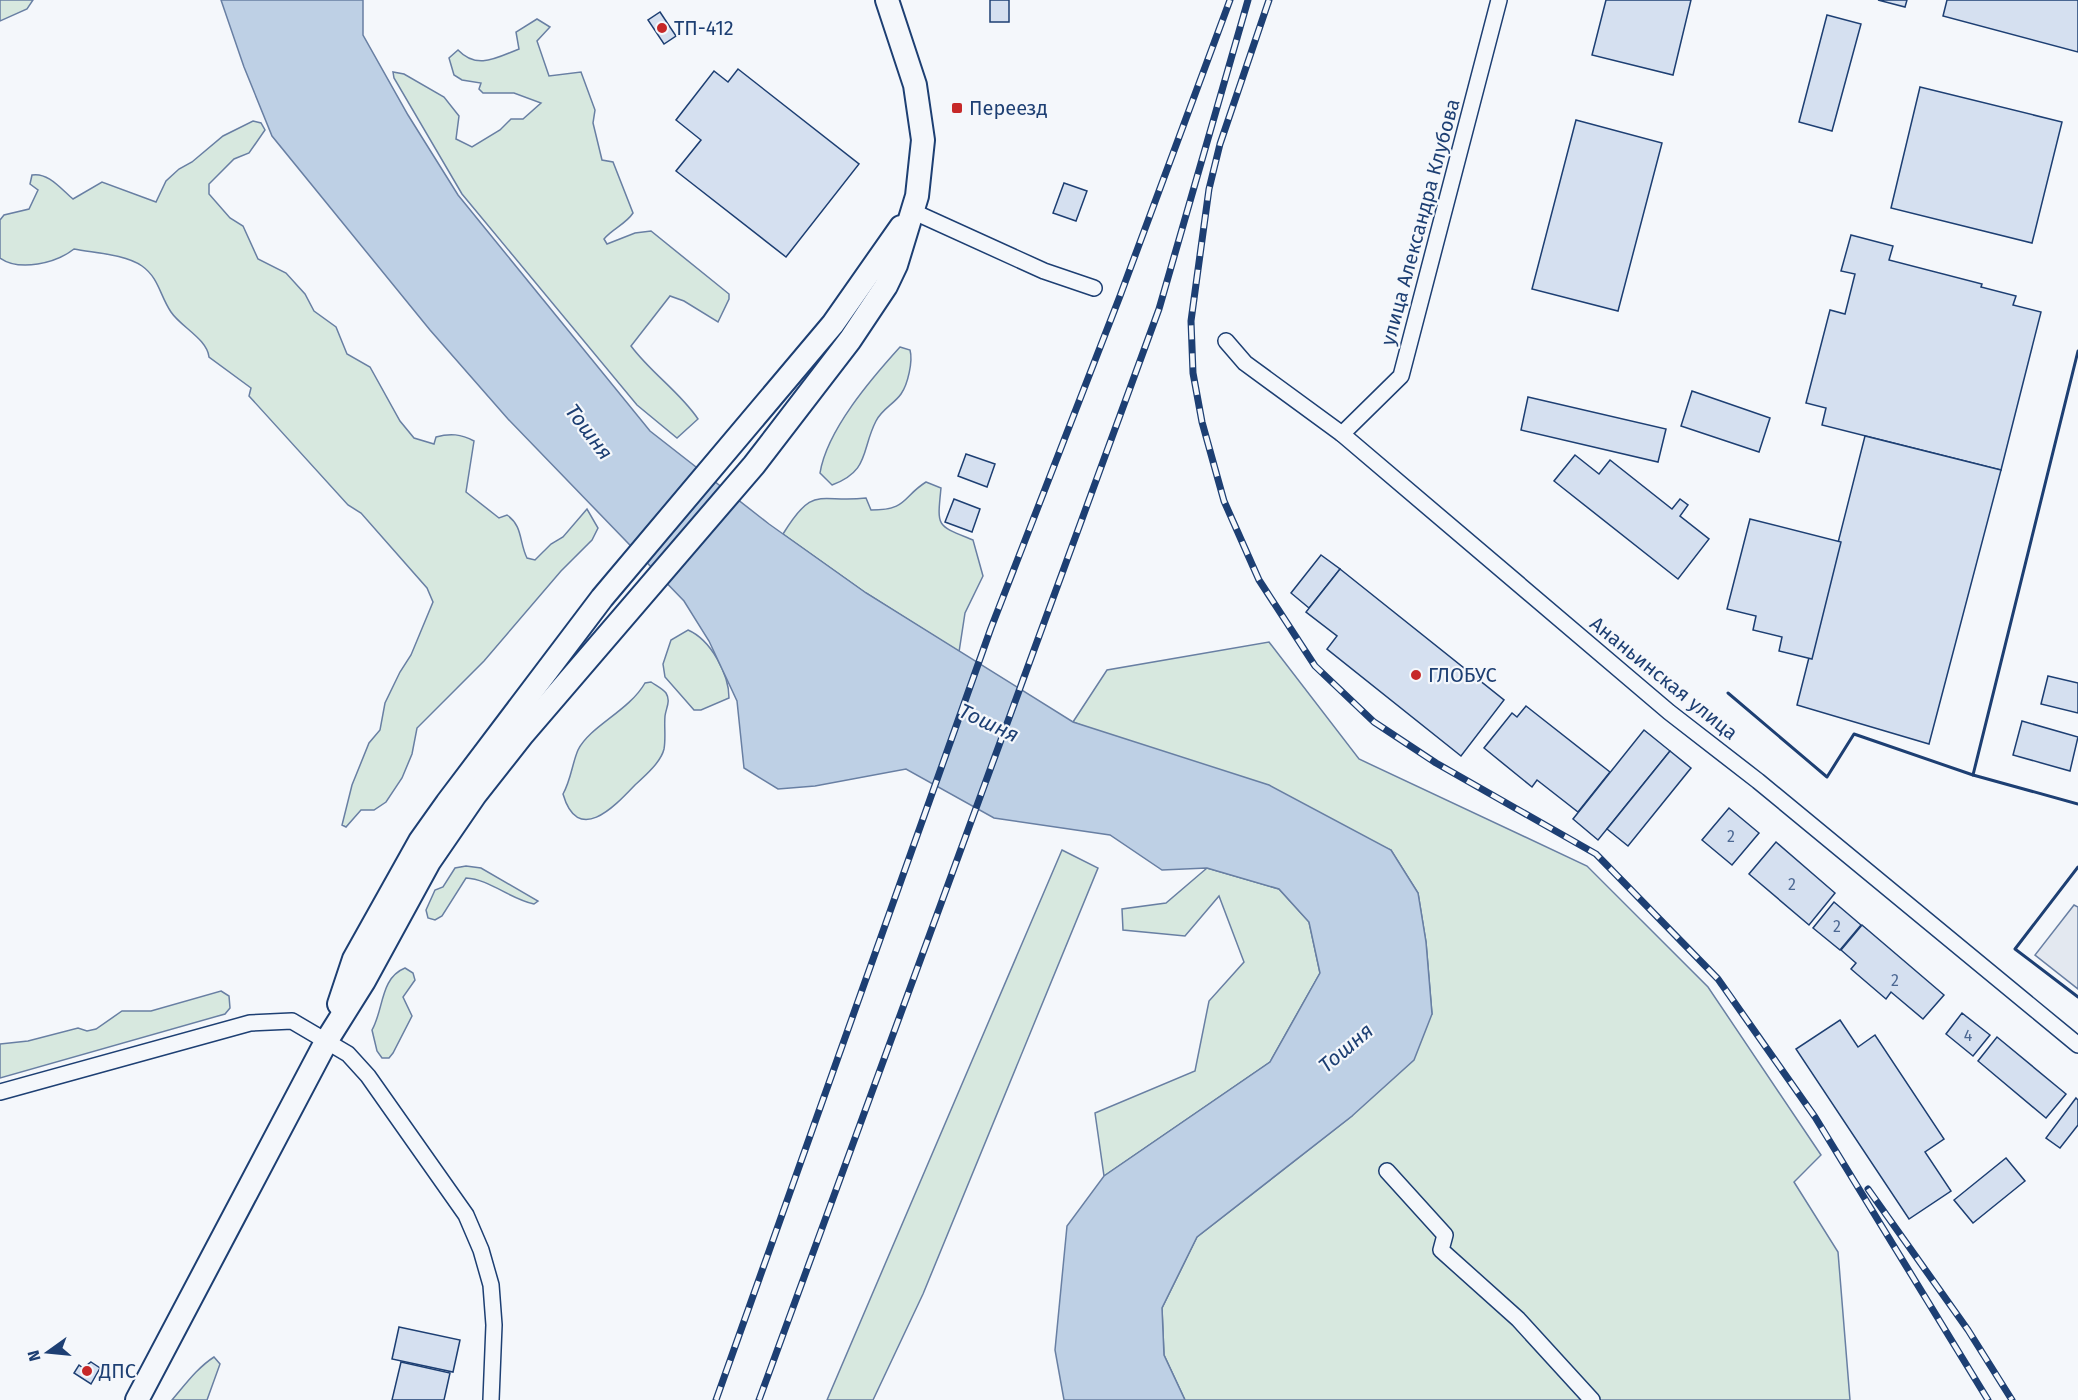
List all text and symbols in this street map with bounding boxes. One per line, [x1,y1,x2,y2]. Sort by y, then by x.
place label: ТП-412 [674,16,734,40]
marker: ТП-412 [655,21,669,35]
place label: Переезд [969,96,1048,120]
street label: улица Александра Клубова [1375,96,1465,348]
marker: Переезд [950,101,964,115]
water label: Тошня [560,399,618,465]
street label: Ананьинская улица [1585,611,1743,745]
place label: ГЛОБУС [1428,663,1497,687]
marker: ГЛОБУС [1409,668,1423,682]
water label: Тошня [955,698,1023,748]
house number: 2 [1727,827,1735,846]
house number: 2 [1788,875,1796,894]
house number: 2 [1833,917,1841,936]
house number: 2 [1891,971,1899,990]
water label: Тошня [1313,1018,1379,1078]
house number: 4 [1964,1026,1973,1045]
north arrow [18,1322,78,1382]
text: N [23,1348,45,1363]
place label: ДПС [98,1359,136,1383]
marker: ДПС [80,1364,94,1378]

